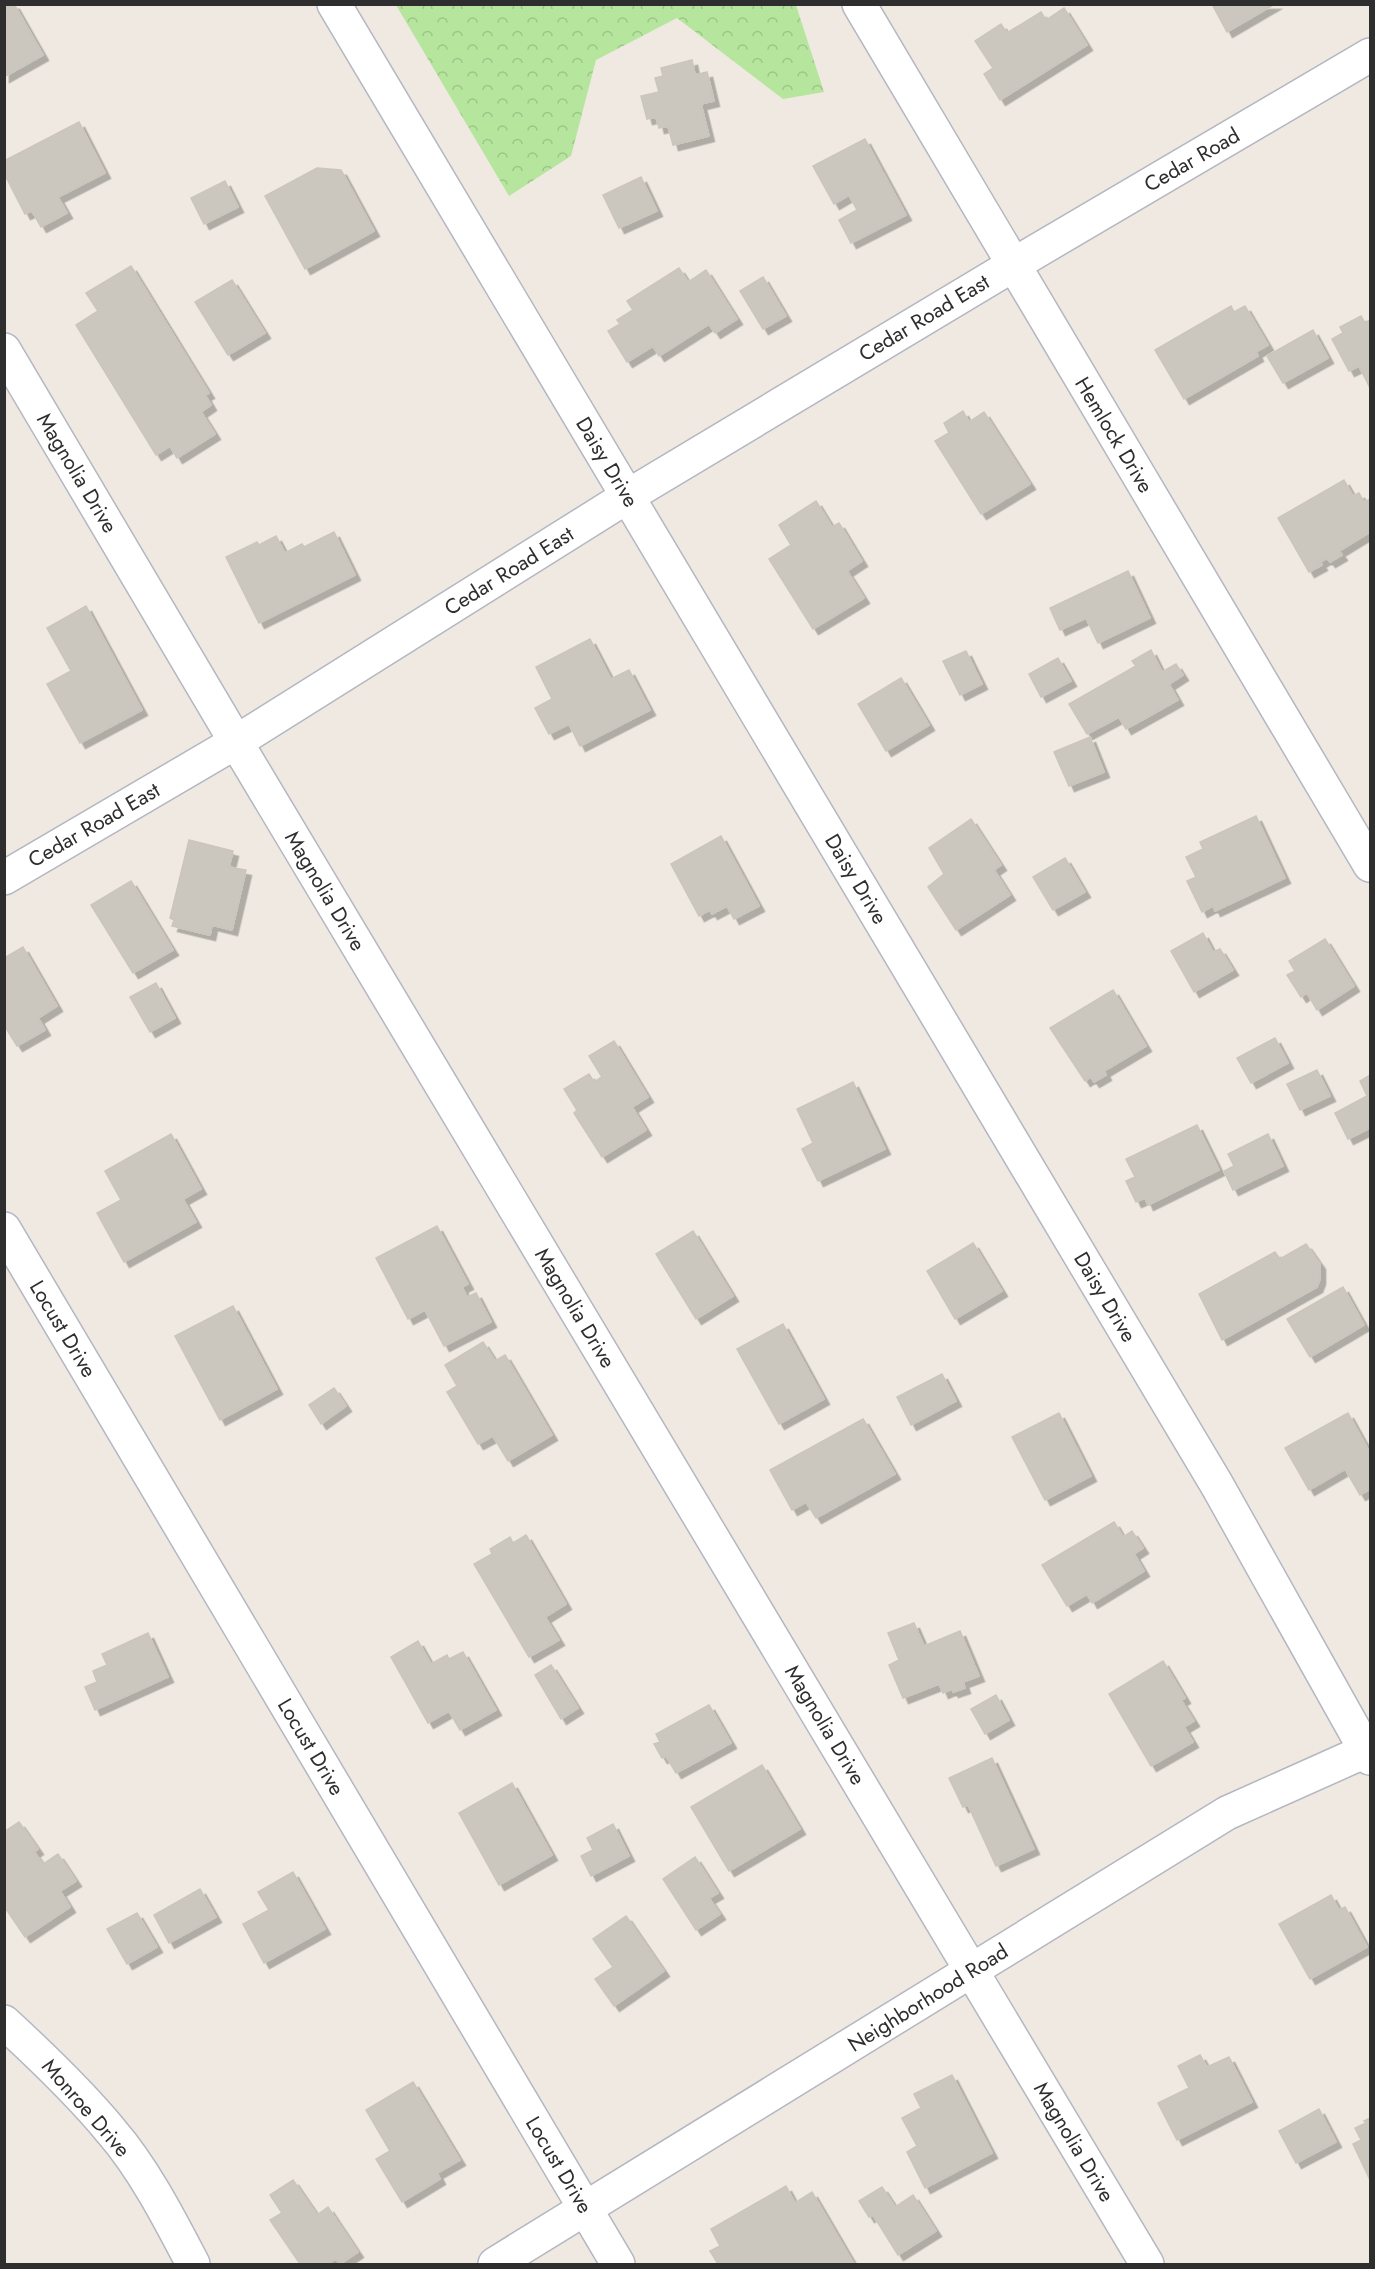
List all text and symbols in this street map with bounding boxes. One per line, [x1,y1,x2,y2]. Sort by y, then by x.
street label: Cedar Road [1139,120,1245,200]
street label: Cedar Road East [853,267,995,369]
street label: Hemlock Drive [1067,371,1161,499]
street label: Magnolia Drive [29,407,125,539]
street label: Daisy Drive [568,411,646,513]
street label: Cedar Road East [438,519,580,623]
street label: Cedar Road East [23,775,165,875]
street label: Magnolia Drive [277,825,373,957]
street label: Daisy Drive [817,828,895,930]
street label: Magnolia Drive [527,1242,623,1374]
street label: Daisy Drive [1066,1246,1144,1348]
street label: Locust Drive [22,1275,104,1383]
street label: Magnolia Drive [777,1659,873,1791]
street label: Locust Drive [270,1693,352,1801]
street label: Neighborhood Road [842,1937,1014,2059]
street label: Monroe Drive [35,2052,137,2164]
street label: Magnolia Drive [1026,2076,1122,2208]
street label: Locust Drive [518,2111,600,2219]

